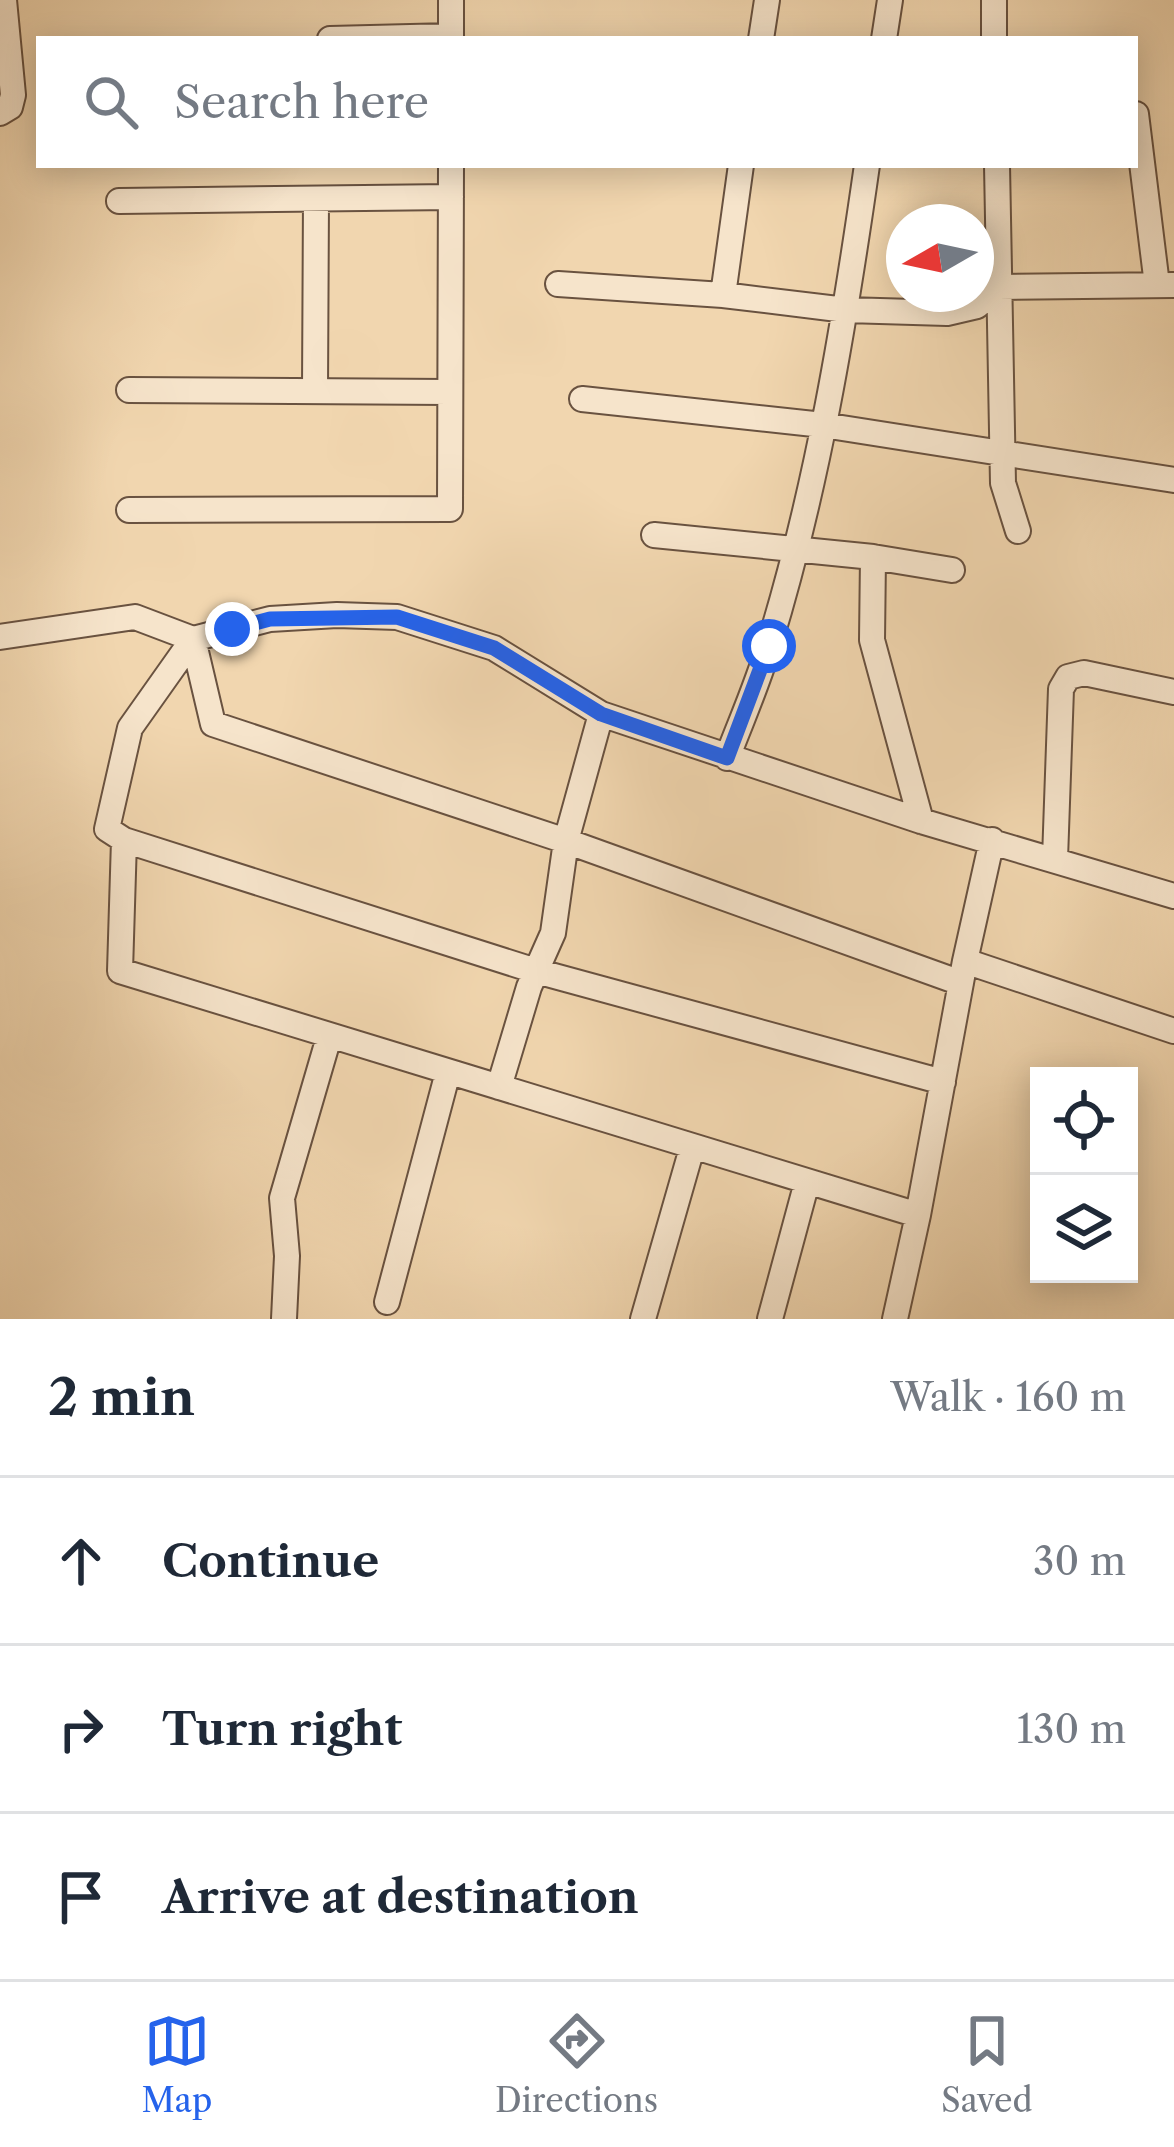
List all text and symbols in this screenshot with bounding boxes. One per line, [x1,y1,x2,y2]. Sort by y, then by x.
search box [36,36,1138,168]
icon: search [78,69,144,135]
text: Search here [174,74,429,130]
north arrow [886,204,994,312]
route end [205,602,259,656]
route start [742,619,796,673]
map controls [1030,1067,1138,1283]
button: locate [1030,1067,1138,1175]
button: layers [1030,1175,1138,1283]
text: 2 min [48,1366,195,1428]
text: Walk · 160 m [890,1373,1126,1421]
icon: ahead [48,1528,114,1594]
text: Continue [162,1533,379,1589]
text: 30 m [1033,1537,1126,1585]
icon: right [48,1696,114,1762]
text: Turn right [162,1701,402,1757]
text: 130 m [1017,1705,1126,1753]
icon: arrive [48,1864,114,1930]
text: Arrive at destination [162,1869,639,1925]
tab: Map [141,2008,212,2121]
tab: Directions [495,2008,658,2121]
tab: Saved [941,2008,1033,2121]

